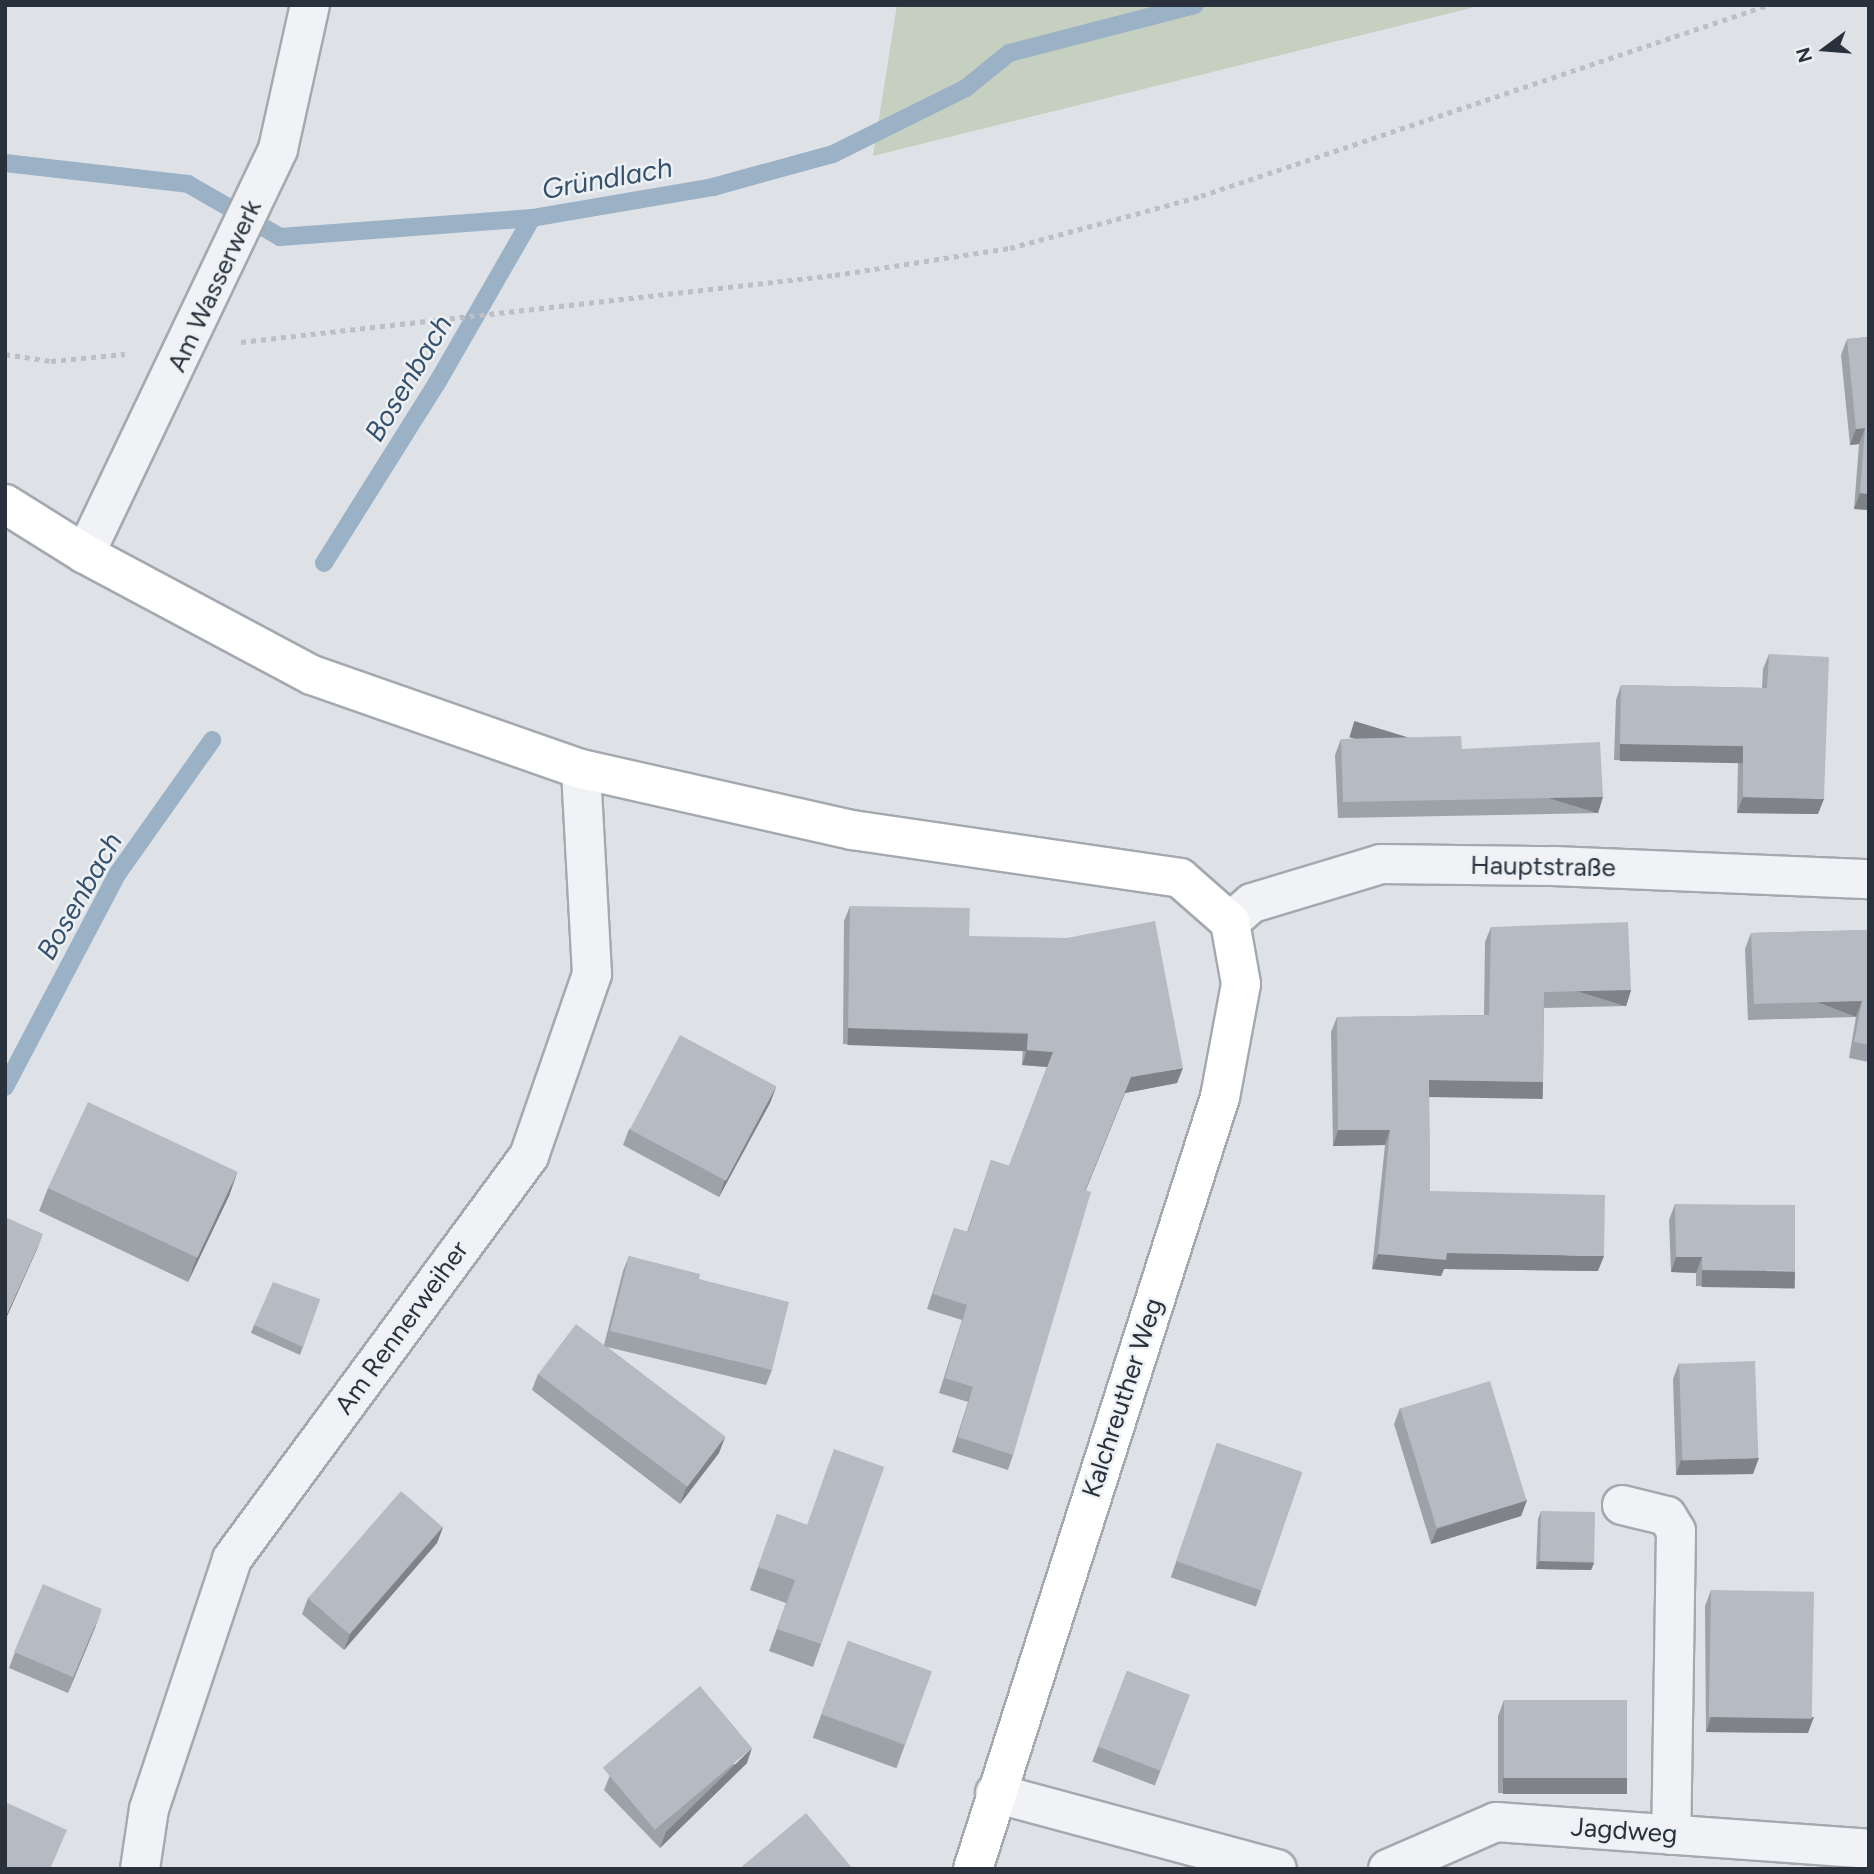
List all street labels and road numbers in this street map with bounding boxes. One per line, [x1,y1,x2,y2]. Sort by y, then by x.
street label: Am Wasserwerk [162,195,268,377]
street label: Hauptstraße [1470,850,1616,884]
street label: Am Rennerweiher [329,1235,475,1421]
street label: Kalchreuther Weg [1076,1294,1170,1502]
street label: Jagdweg [1570,1812,1678,1850]

